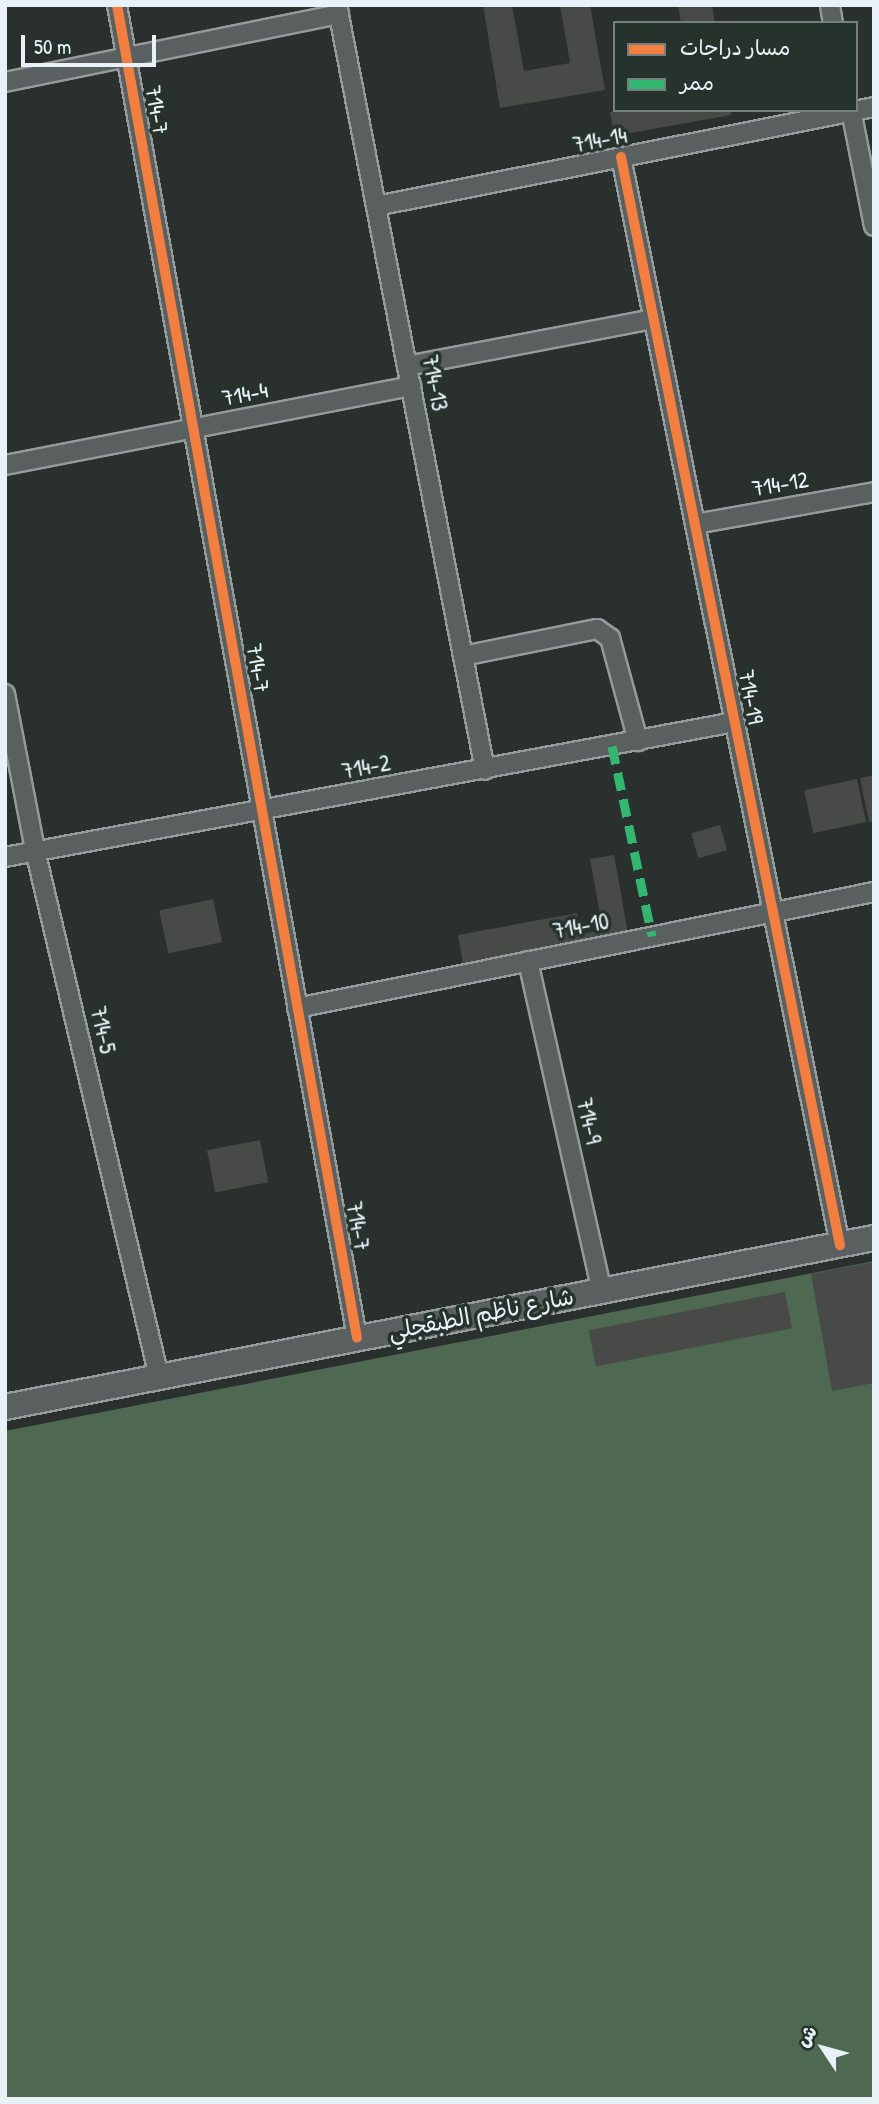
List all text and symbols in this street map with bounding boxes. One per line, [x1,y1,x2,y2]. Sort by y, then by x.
scale bar [24,21,159,65]
legend [613,21,858,112]
text: 50 m [34,32,71,61]
text: مسار دراجات [680,33,790,62]
text: ممر [680,68,714,97]
street label: 714-7 [139,83,175,137]
street label: 714-14 [571,121,629,159]
street label: 714-13 [416,353,454,413]
street label: 714-4 [220,376,270,412]
street label: 714-12 [750,465,810,503]
street label: 714-7 [240,641,276,695]
street label: 714-19 [732,668,770,726]
street label: 714-2 [340,749,392,785]
street label: 714-10 [551,907,611,945]
street label: 714-5 [84,1004,122,1056]
street label: 714-9 [570,1095,608,1147]
street label: 714-7 [340,1199,376,1253]
street label: شارع ناظم الطبقجلي [386,1282,576,1346]
north arrow [788,2013,858,2083]
text: ش [789,2020,823,2052]

